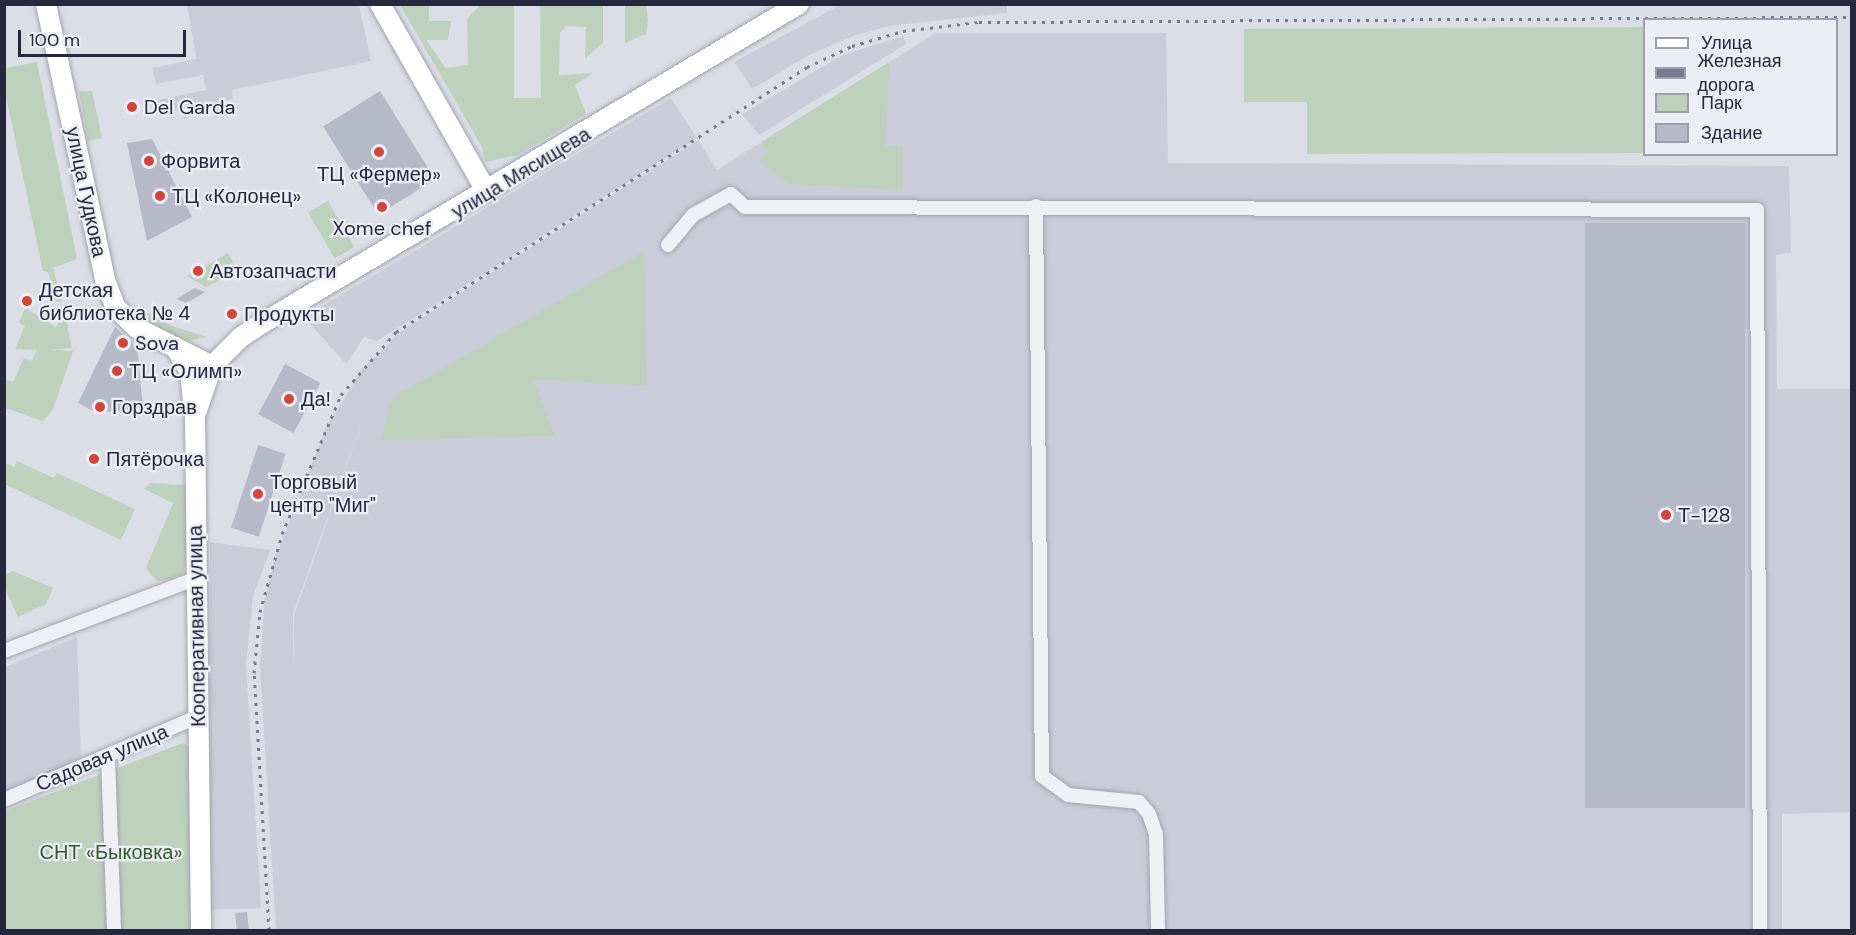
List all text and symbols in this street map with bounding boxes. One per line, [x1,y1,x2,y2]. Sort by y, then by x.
scale bar [21,18,189,56]
legend [1643,18,1838,156]
text: 100 m [29,28,80,52]
text: Улица [1701,31,1752,55]
text: Железная дорога [1698,49,1781,97]
text: Парк [1701,91,1742,115]
place label: Del Garda [144,95,235,119]
marker: Del Garda [125,100,139,114]
text: Здание [1701,121,1762,145]
street label: улица Мясищева [447,122,595,224]
street label: улица Гудкова [60,125,112,259]
marker: ТЦ «Фермер» [372,145,386,159]
place label: Форвита [161,149,240,173]
marker: Форвита [142,154,156,168]
place label: ТЦ «Фермер» [317,162,441,186]
place label: ТЦ «Колонец» [172,184,301,208]
marker: ТЦ «Колонец» [153,189,167,203]
marker: Xome chef [375,200,389,214]
place label: Xome chef [333,216,431,240]
place label: Автозапчасти [210,259,336,283]
marker: Автозапчасти [191,264,205,278]
place label: Детская библиотека № 4 [39,278,190,325]
marker: Детская библиотека № 4 [20,294,34,308]
place label: Продукты [244,302,334,326]
marker: Продукты [225,307,239,321]
place label: Sova [135,331,179,355]
marker: Sova [116,336,130,350]
place label: ТЦ «Олимп» [129,359,242,383]
marker: ТЦ «Олимп» [110,364,124,378]
place label: Да! [301,387,331,411]
marker: Да! [282,392,296,406]
place label: Горздрав [112,395,197,419]
marker: Горздрав [93,400,107,414]
place label: Пятёрочка [106,447,204,471]
marker: Пятёрочка [87,452,101,466]
place label: Торговый центр "Миг" [270,470,376,517]
marker: Торговый центр "Миг" [251,487,265,501]
place label: Т-128 [1678,503,1731,527]
marker: Т-128 [1659,508,1673,522]
street label: Кооперативная улица [183,525,211,727]
street label: Садовая улица [32,719,172,797]
park label: СНТ «Быковка» [39,840,183,864]

